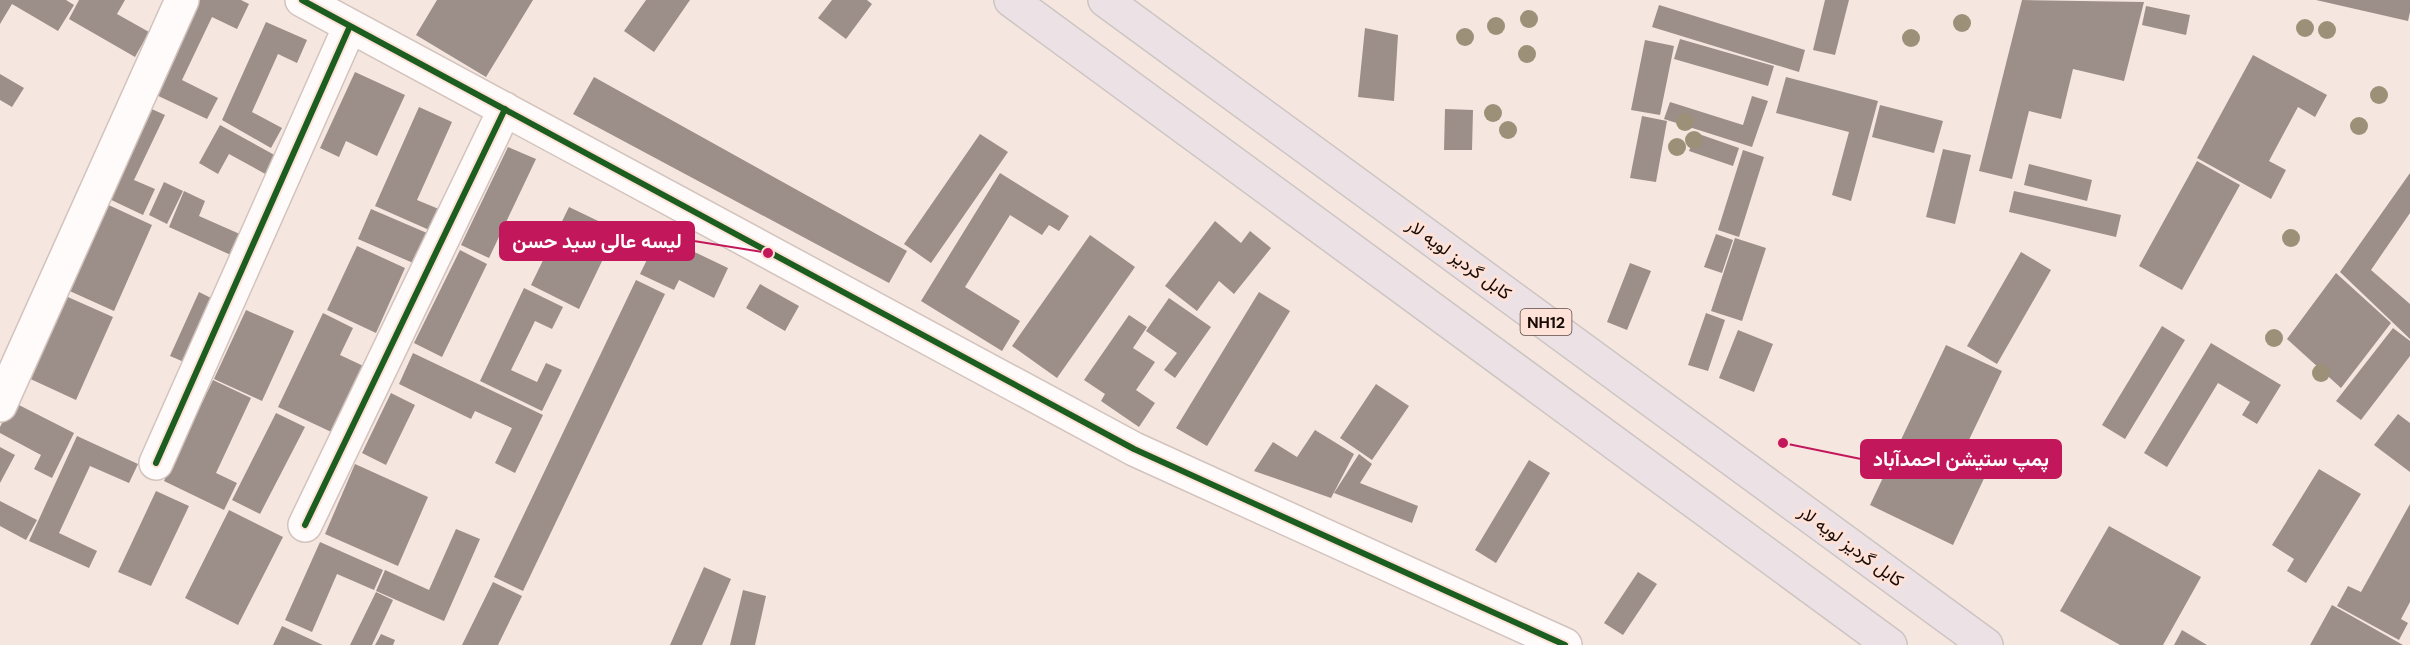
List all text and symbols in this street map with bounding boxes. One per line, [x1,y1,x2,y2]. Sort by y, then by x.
street label: کابل گردیز لویه لار [1401,212,1516,305]
callout: لیسه عالی سید حسن [500,222,694,260]
text: لیسه عالی سید حسن [512,228,682,254]
road number: NH12 [1520,309,1572,335]
callout: پمپ ستیشن احمدآباد [1861,440,2061,478]
text: پمپ ستیشن احمدآباد [1873,446,2049,473]
street label: کابل گردیز لویه لار [1793,499,1908,592]

